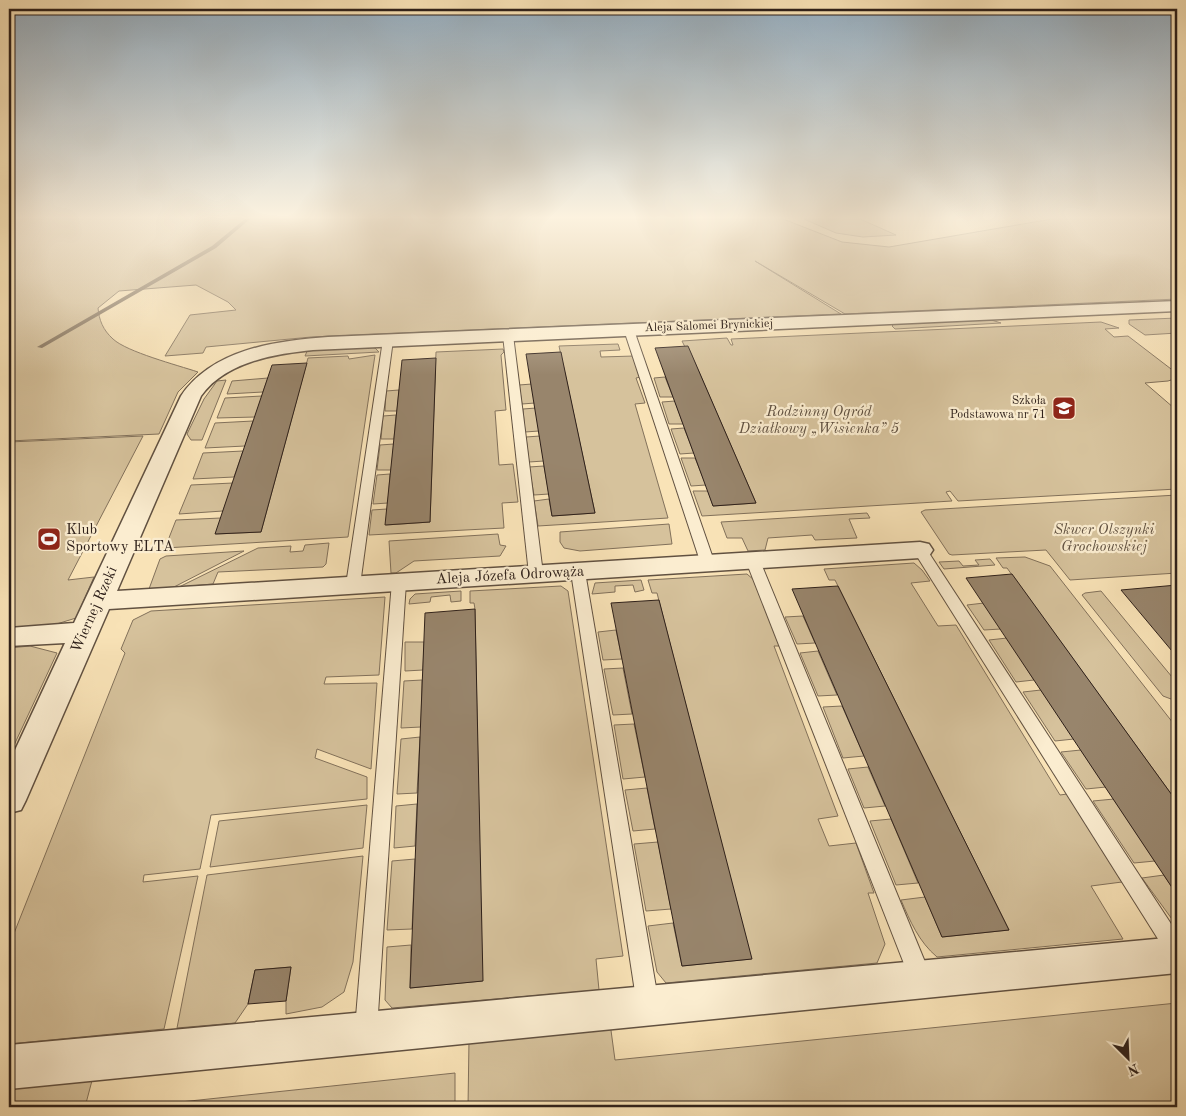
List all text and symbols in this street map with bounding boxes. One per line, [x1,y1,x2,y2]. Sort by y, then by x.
street label: Aleja Salomei Brynickiej [645,318,773,334]
place label: Szkoła Podstawowa nr 71 [950,395,1046,421]
school or university icon: Szkoła Podstawowa nr 71 [1051,395,1077,421]
park label: Rodzinny Ogród Działkowy „Wisienka” 5 [738,405,899,437]
place label: Klub Sportowy ELTA [66,523,175,555]
park label: Skwer Olszynki Grochowskiej [1054,523,1154,555]
sports icon: Klub Sportowy ELTA [36,526,62,552]
street label: Wiernej Rzeki [69,565,121,655]
street label: Aleja Józefa Odrowąża [435,565,585,587]
north arrow [1104,1034,1154,1084]
text: N [1125,1060,1141,1078]

